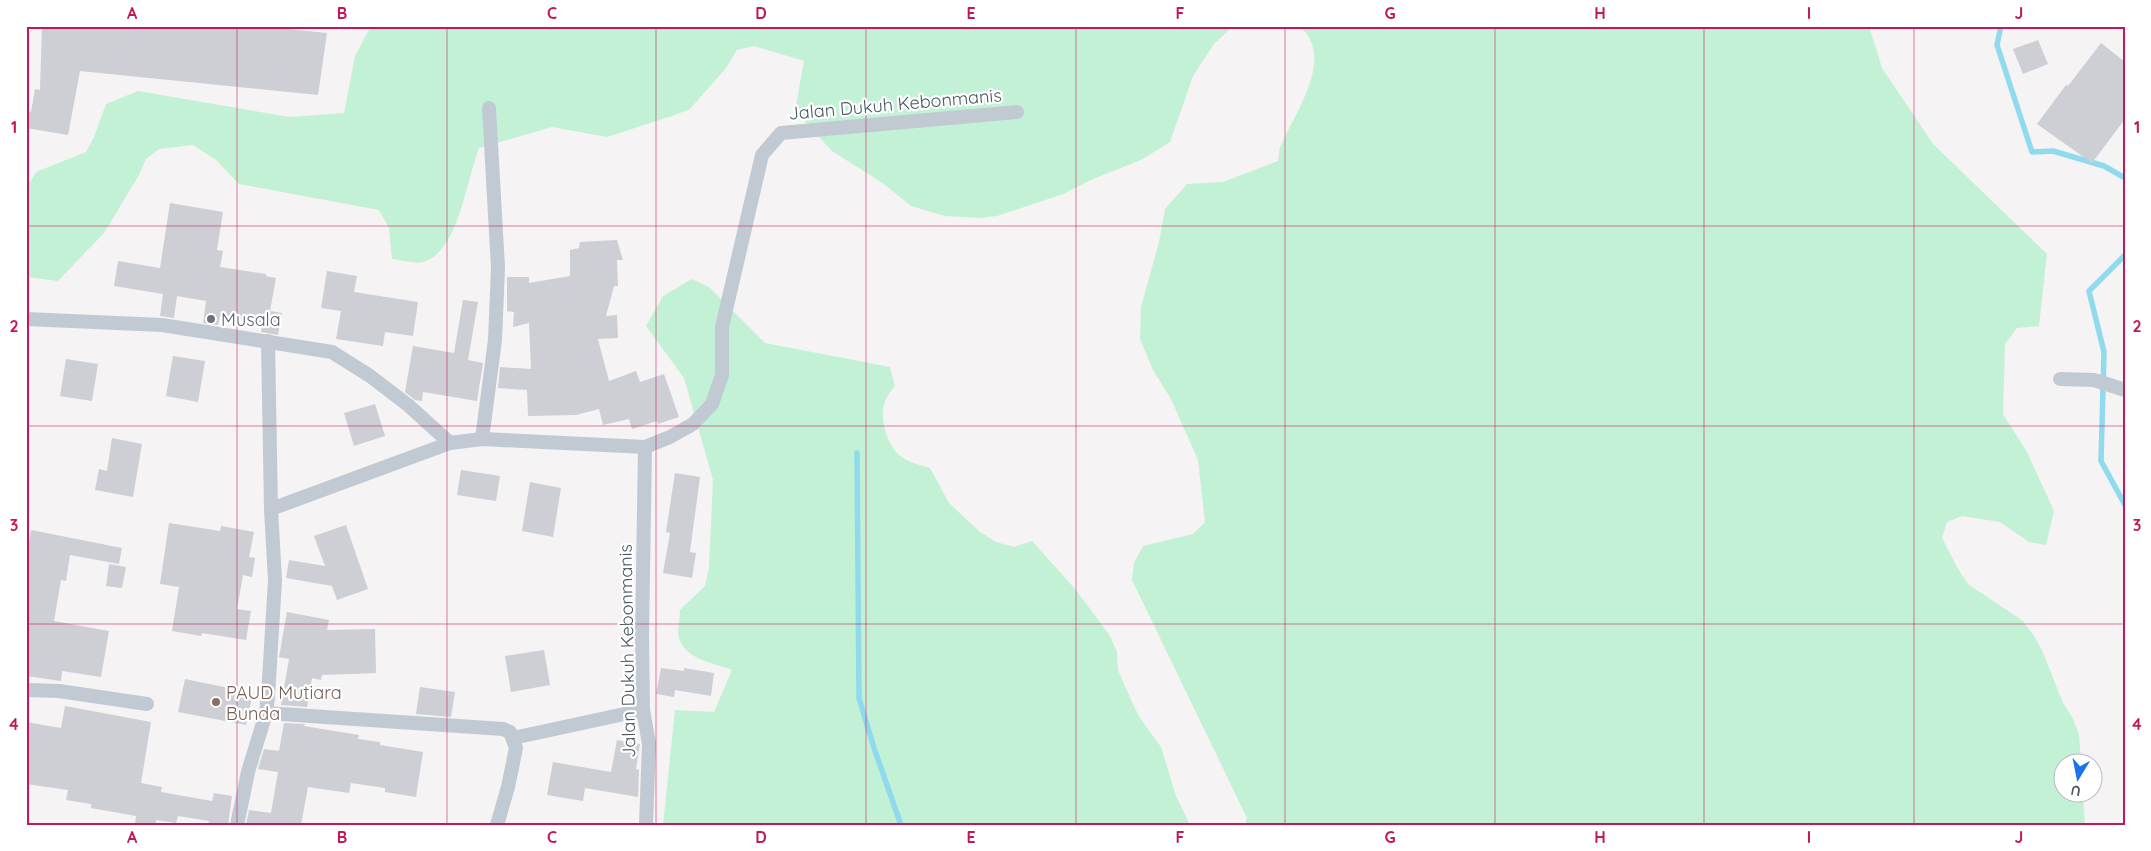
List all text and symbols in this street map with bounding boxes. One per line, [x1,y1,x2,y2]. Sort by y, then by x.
text: A [127,3,138,23]
text: B [337,3,347,23]
text: C [547,3,557,23]
text: D [755,3,767,23]
text: E [966,3,976,23]
text: F [1176,3,1185,23]
text: G [1384,3,1396,23]
text: H [1594,3,1606,23]
text: I [1807,3,1811,23]
text: J [2015,3,2023,23]
street label: Jalan Dukuh Kebonmanis [787,83,1003,125]
text: 1 [11,117,17,137]
text: 1 [2134,117,2140,137]
place label: Musala [221,308,281,331]
marker: Musala [205,313,217,325]
text: 2 [9,316,19,336]
text: 2 [2132,316,2142,336]
text: 3 [10,515,18,535]
text: 3 [2133,515,2141,535]
street label: Jalan Dukuh Kebonmanis [614,544,640,758]
place label: PAUD Mutiara Bunda [226,681,342,725]
marker: PAUD Mutiara Bunda [210,696,222,708]
text: 4 [9,714,19,734]
text: 4 [2132,714,2142,734]
north arrow [2054,754,2104,804]
text: U [2069,781,2082,801]
text: A [127,827,138,847]
text: B [337,827,347,847]
text: C [547,827,557,847]
text: D [755,827,767,847]
text: E [966,827,976,847]
text: F [1176,827,1185,847]
text: G [1384,827,1396,847]
text: H [1594,827,1606,847]
text: I [1807,827,1811,847]
text: J [2015,827,2023,847]

